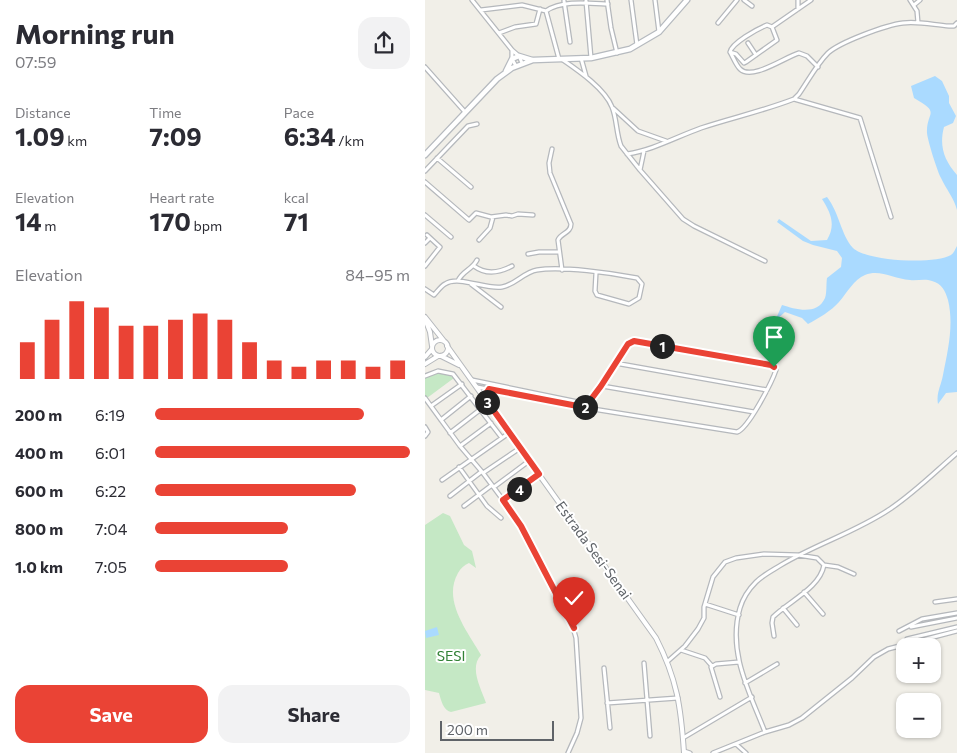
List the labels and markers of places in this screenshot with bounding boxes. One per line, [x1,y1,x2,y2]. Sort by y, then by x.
pin [753,316,795,367]
pin: 1 [649,334,675,358]
pin: 3 [475,390,499,414]
pin: 2 [573,394,597,420]
pin: 4 [507,476,531,502]
pin [553,577,595,628]

